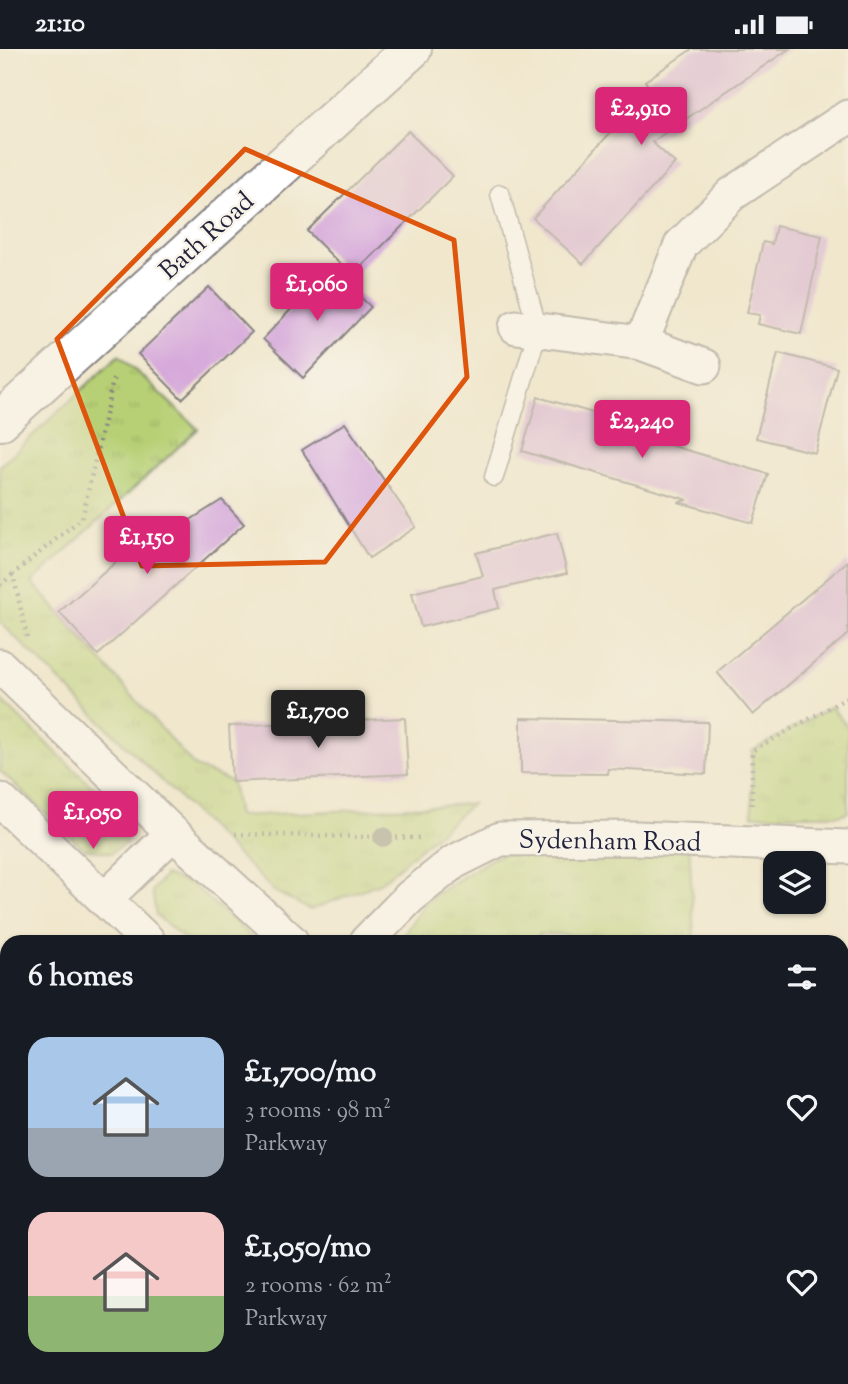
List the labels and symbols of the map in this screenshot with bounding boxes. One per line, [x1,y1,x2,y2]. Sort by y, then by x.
pin: £2,910 [584,87,698,147]
street label: Bath Road [152,184,263,289]
pin: £1,060 [260,264,374,323]
pin: £2,240 [585,401,699,460]
pin: £1,150 [90,517,204,576]
pin: £1,700 [261,691,375,750]
pin: £1,050 [36,791,150,851]
street label: Sydenham Road [518,822,702,863]

